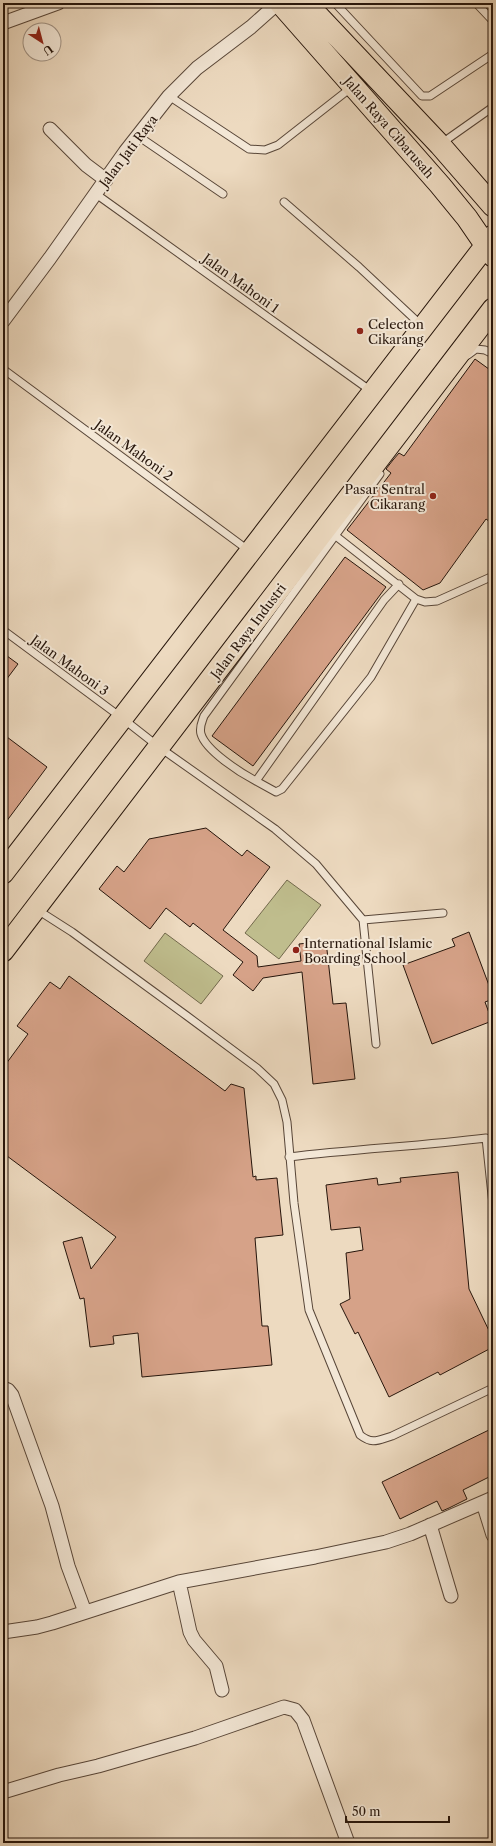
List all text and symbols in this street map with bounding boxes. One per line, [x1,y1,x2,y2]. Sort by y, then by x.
north arrow [22,22,62,62]
text: U [40,42,56,58]
street label: Jalan Raya Cibarusah [339,71,438,181]
street label: Jalan Jati Raya [94,111,161,192]
street label: Jalan Mahoni 1 [198,249,283,316]
place label: Celecton Cikarang [368,316,424,347]
marker: Celecton Cikarang [355,326,365,336]
street label: Jalan Mahoni 2 [90,415,176,484]
place label: Pasar Sentral Cikarang [345,481,425,512]
marker: Pasar Sentral Cikarang [428,491,438,501]
street label: Jalan Raya Industri [206,580,289,683]
street label: Jalan Mahoni 3 [26,630,112,699]
place label: International Islamic Boarding School [304,935,432,966]
marker: International Islamic Boarding School [291,945,301,955]
scale bar [346,1798,449,1824]
text: 50 m [352,1804,381,1819]

